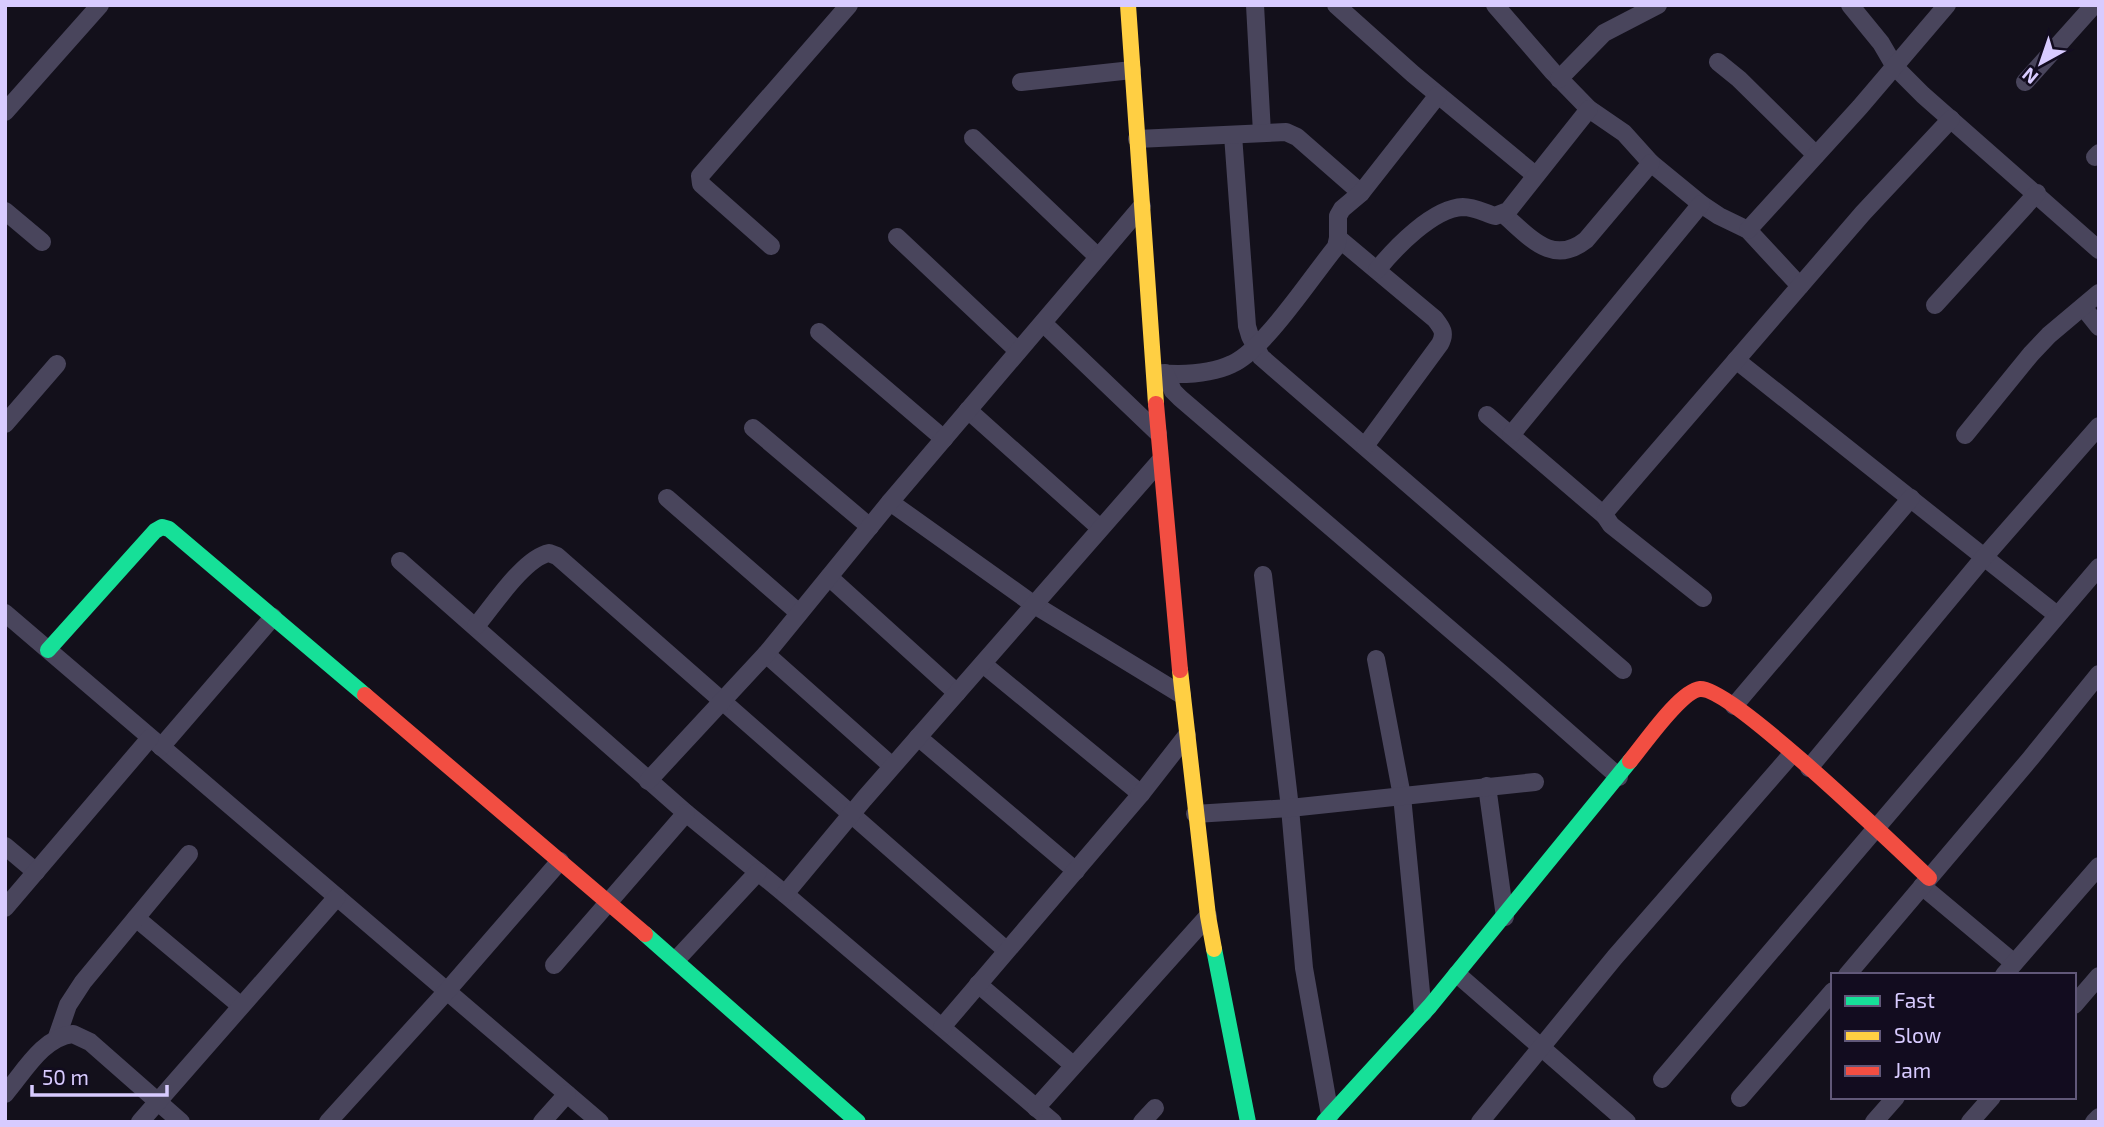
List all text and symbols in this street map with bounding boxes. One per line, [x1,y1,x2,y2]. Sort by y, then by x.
north arrow [2006,28,2076,98]
text: N [2017,63,2042,90]
legend [1831,973,2076,1099]
text: Fast [1894,987,1935,1012]
text: Slow [1894,1022,1941,1047]
scale bar [32,1054,166,1098]
text: Jam [1894,1057,1931,1082]
text: 50 m [42,1064,89,1089]

